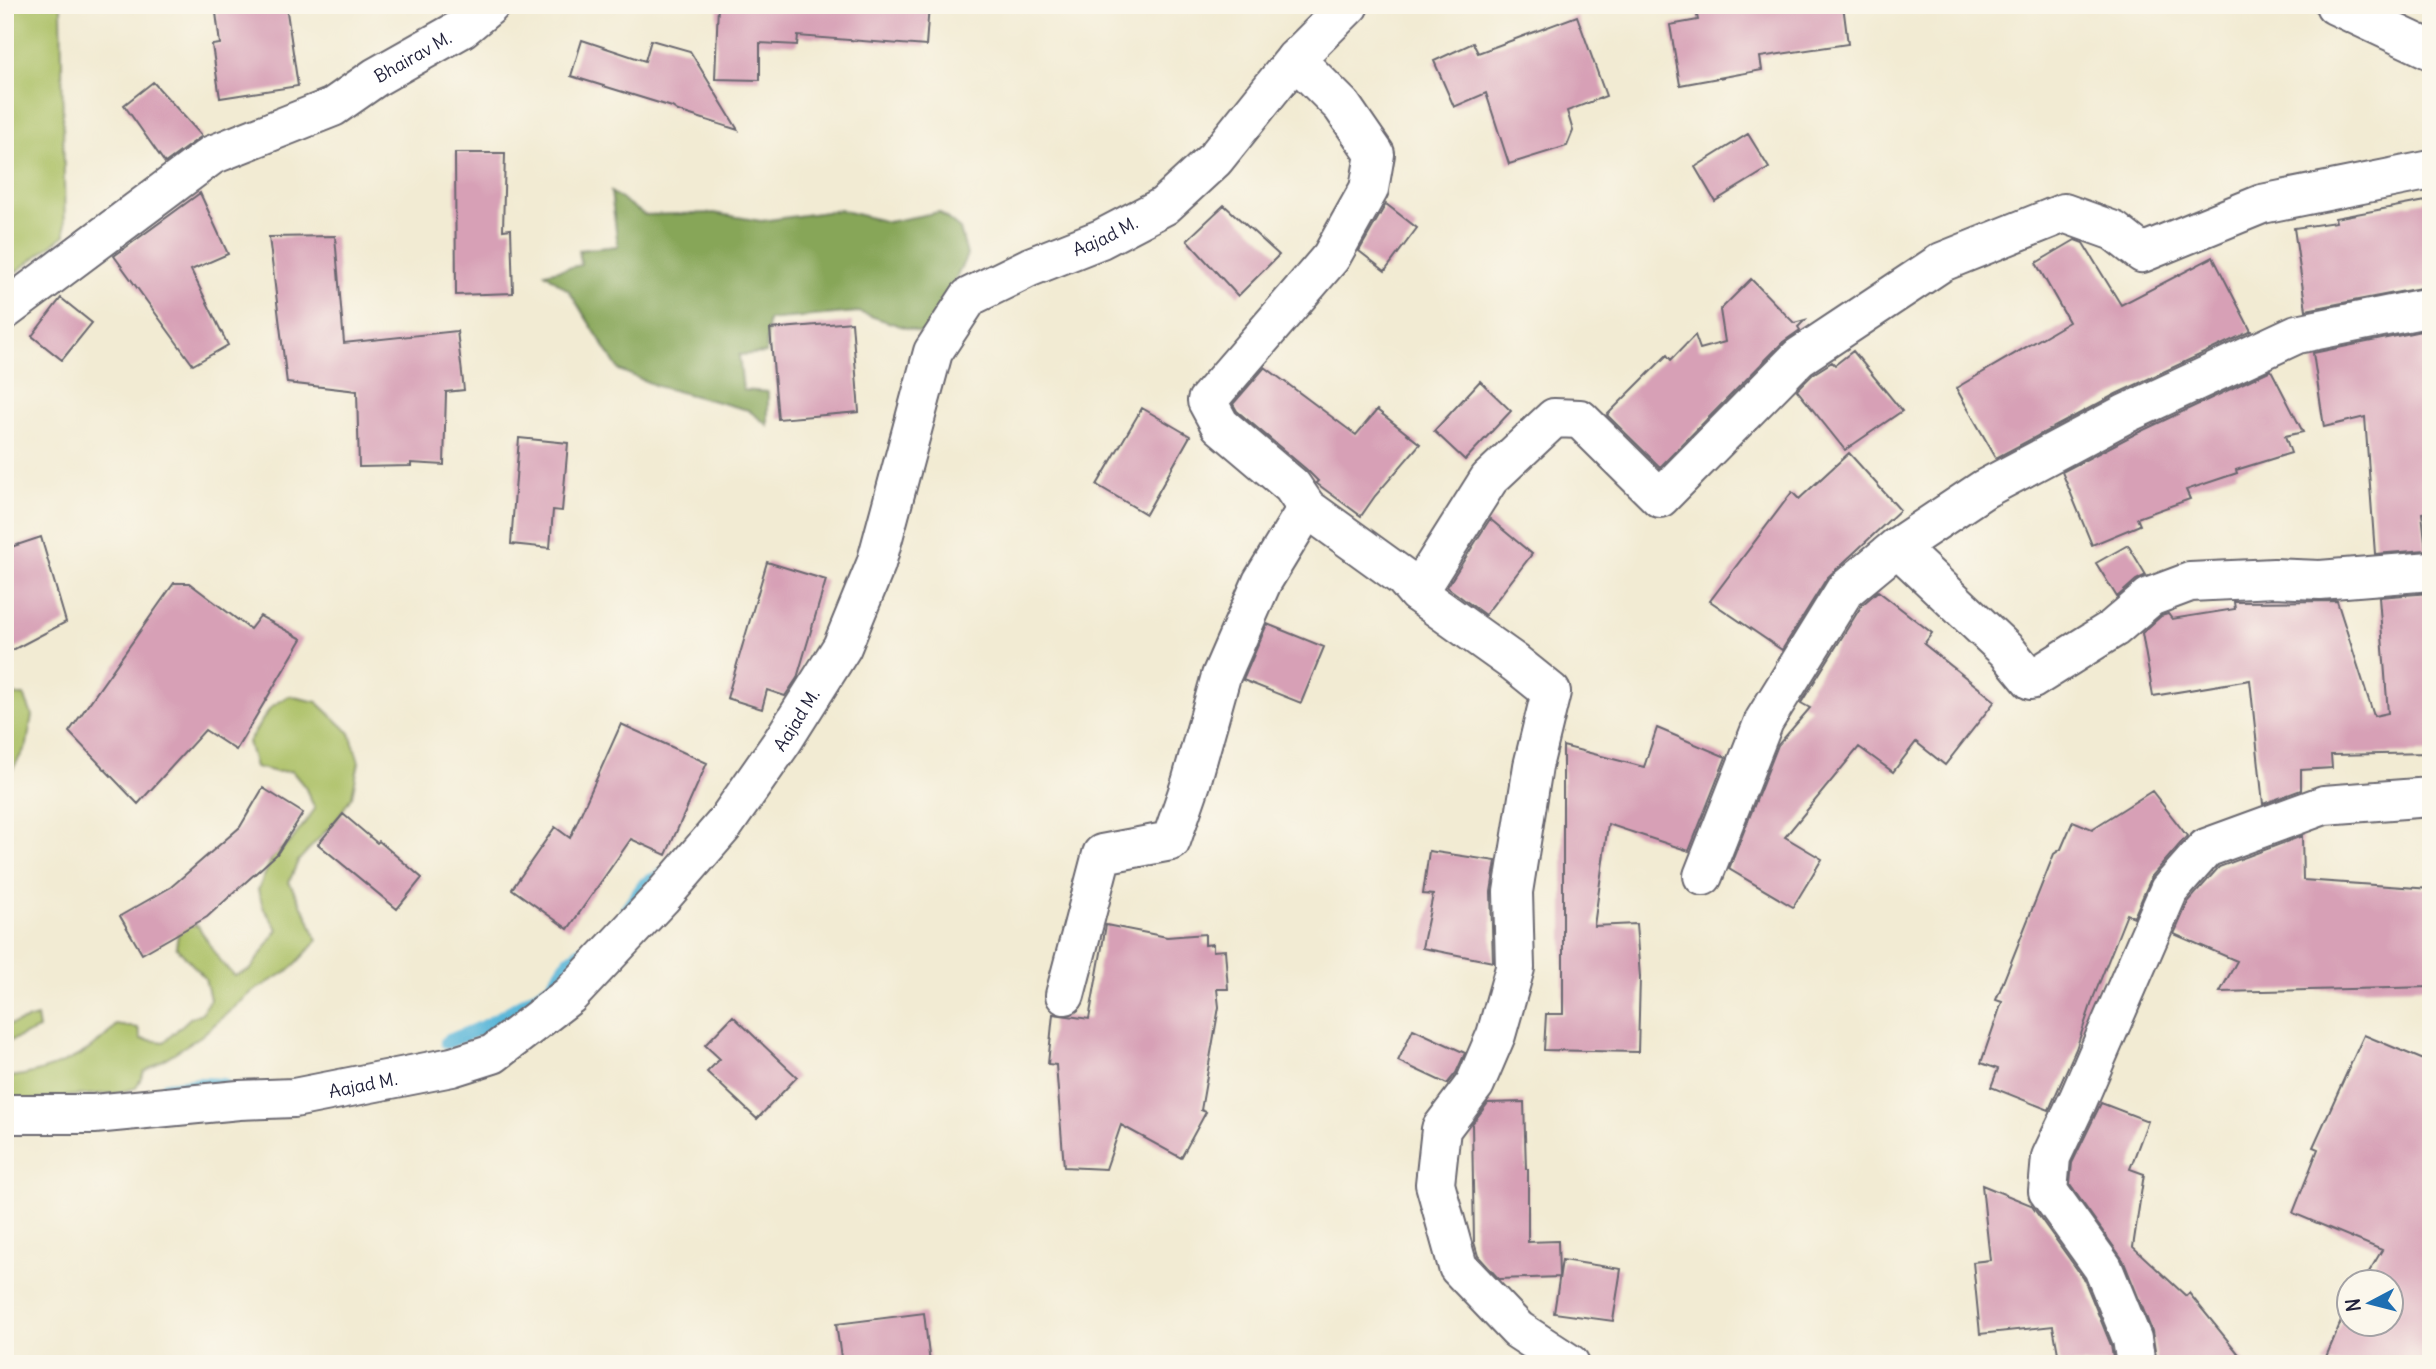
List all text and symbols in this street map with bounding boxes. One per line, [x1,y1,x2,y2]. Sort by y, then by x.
street label: Bhairav M. [370,25,455,87]
street label: Aajad M. [1069,210,1141,261]
street label: Aajad M. [768,684,824,755]
street label: Aajad M. [327,1067,399,1102]
north arrow [2334,1268,2404,1338]
text: N [2340,1297,2366,1313]

